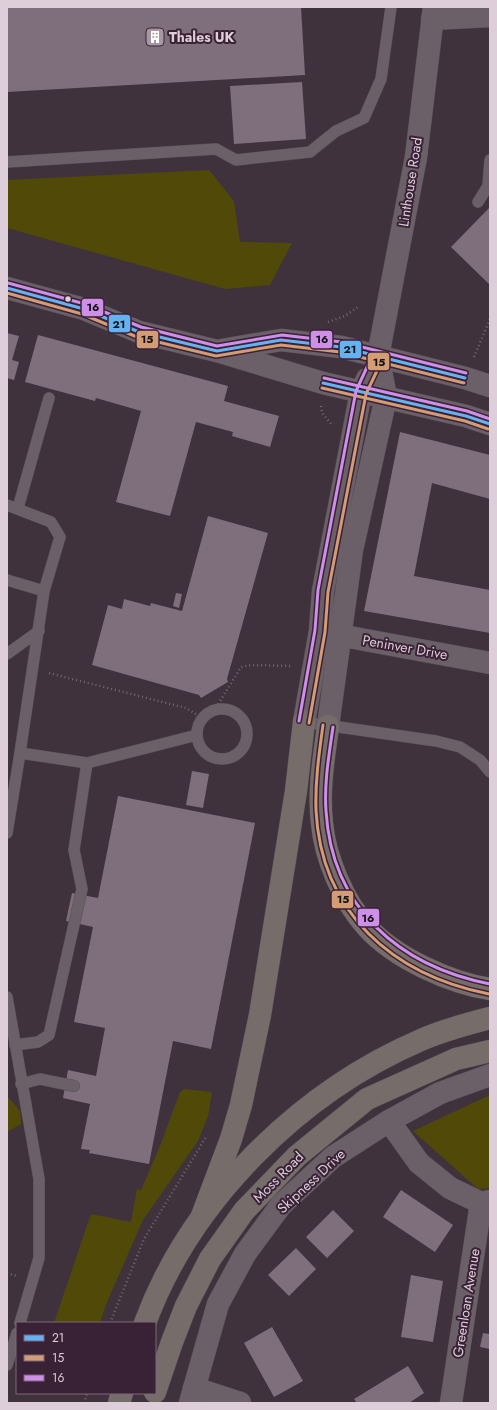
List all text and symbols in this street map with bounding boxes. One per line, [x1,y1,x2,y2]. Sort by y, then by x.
building icon: Thales UK [144,26,166,48]
place label: Thales UK [169,27,235,47]
street label: Linthouse Road [393,136,427,228]
unlabelled marker [63,294,73,304]
line badge: 16 [81,298,104,317]
text: 16 [87,299,99,315]
line badge: 21 [108,314,131,333]
text: 21 [113,316,125,332]
line badge: 15 [136,330,159,349]
line badge: 16 [310,330,333,349]
text: 15 [141,331,153,347]
text: 16 [316,331,328,347]
line badge: 21 [339,340,362,359]
text: 21 [344,341,356,357]
line badge: 15 [367,352,390,371]
text: 15 [373,354,385,370]
street label: Peninver Drive [361,630,449,664]
line badge: 15 [331,890,354,909]
text: 15 [337,891,349,907]
line badge: 16 [357,908,380,927]
text: 16 [362,910,374,926]
street label: Skipness Drive [273,1144,349,1218]
street label: Moss Road [248,1147,308,1207]
street label: Greenloan Avenue [448,1247,484,1359]
legend [16,1322,156,1394]
text: 21 [52,1329,64,1347]
text: 15 [52,1349,64,1367]
text: 16 [52,1369,64,1387]

